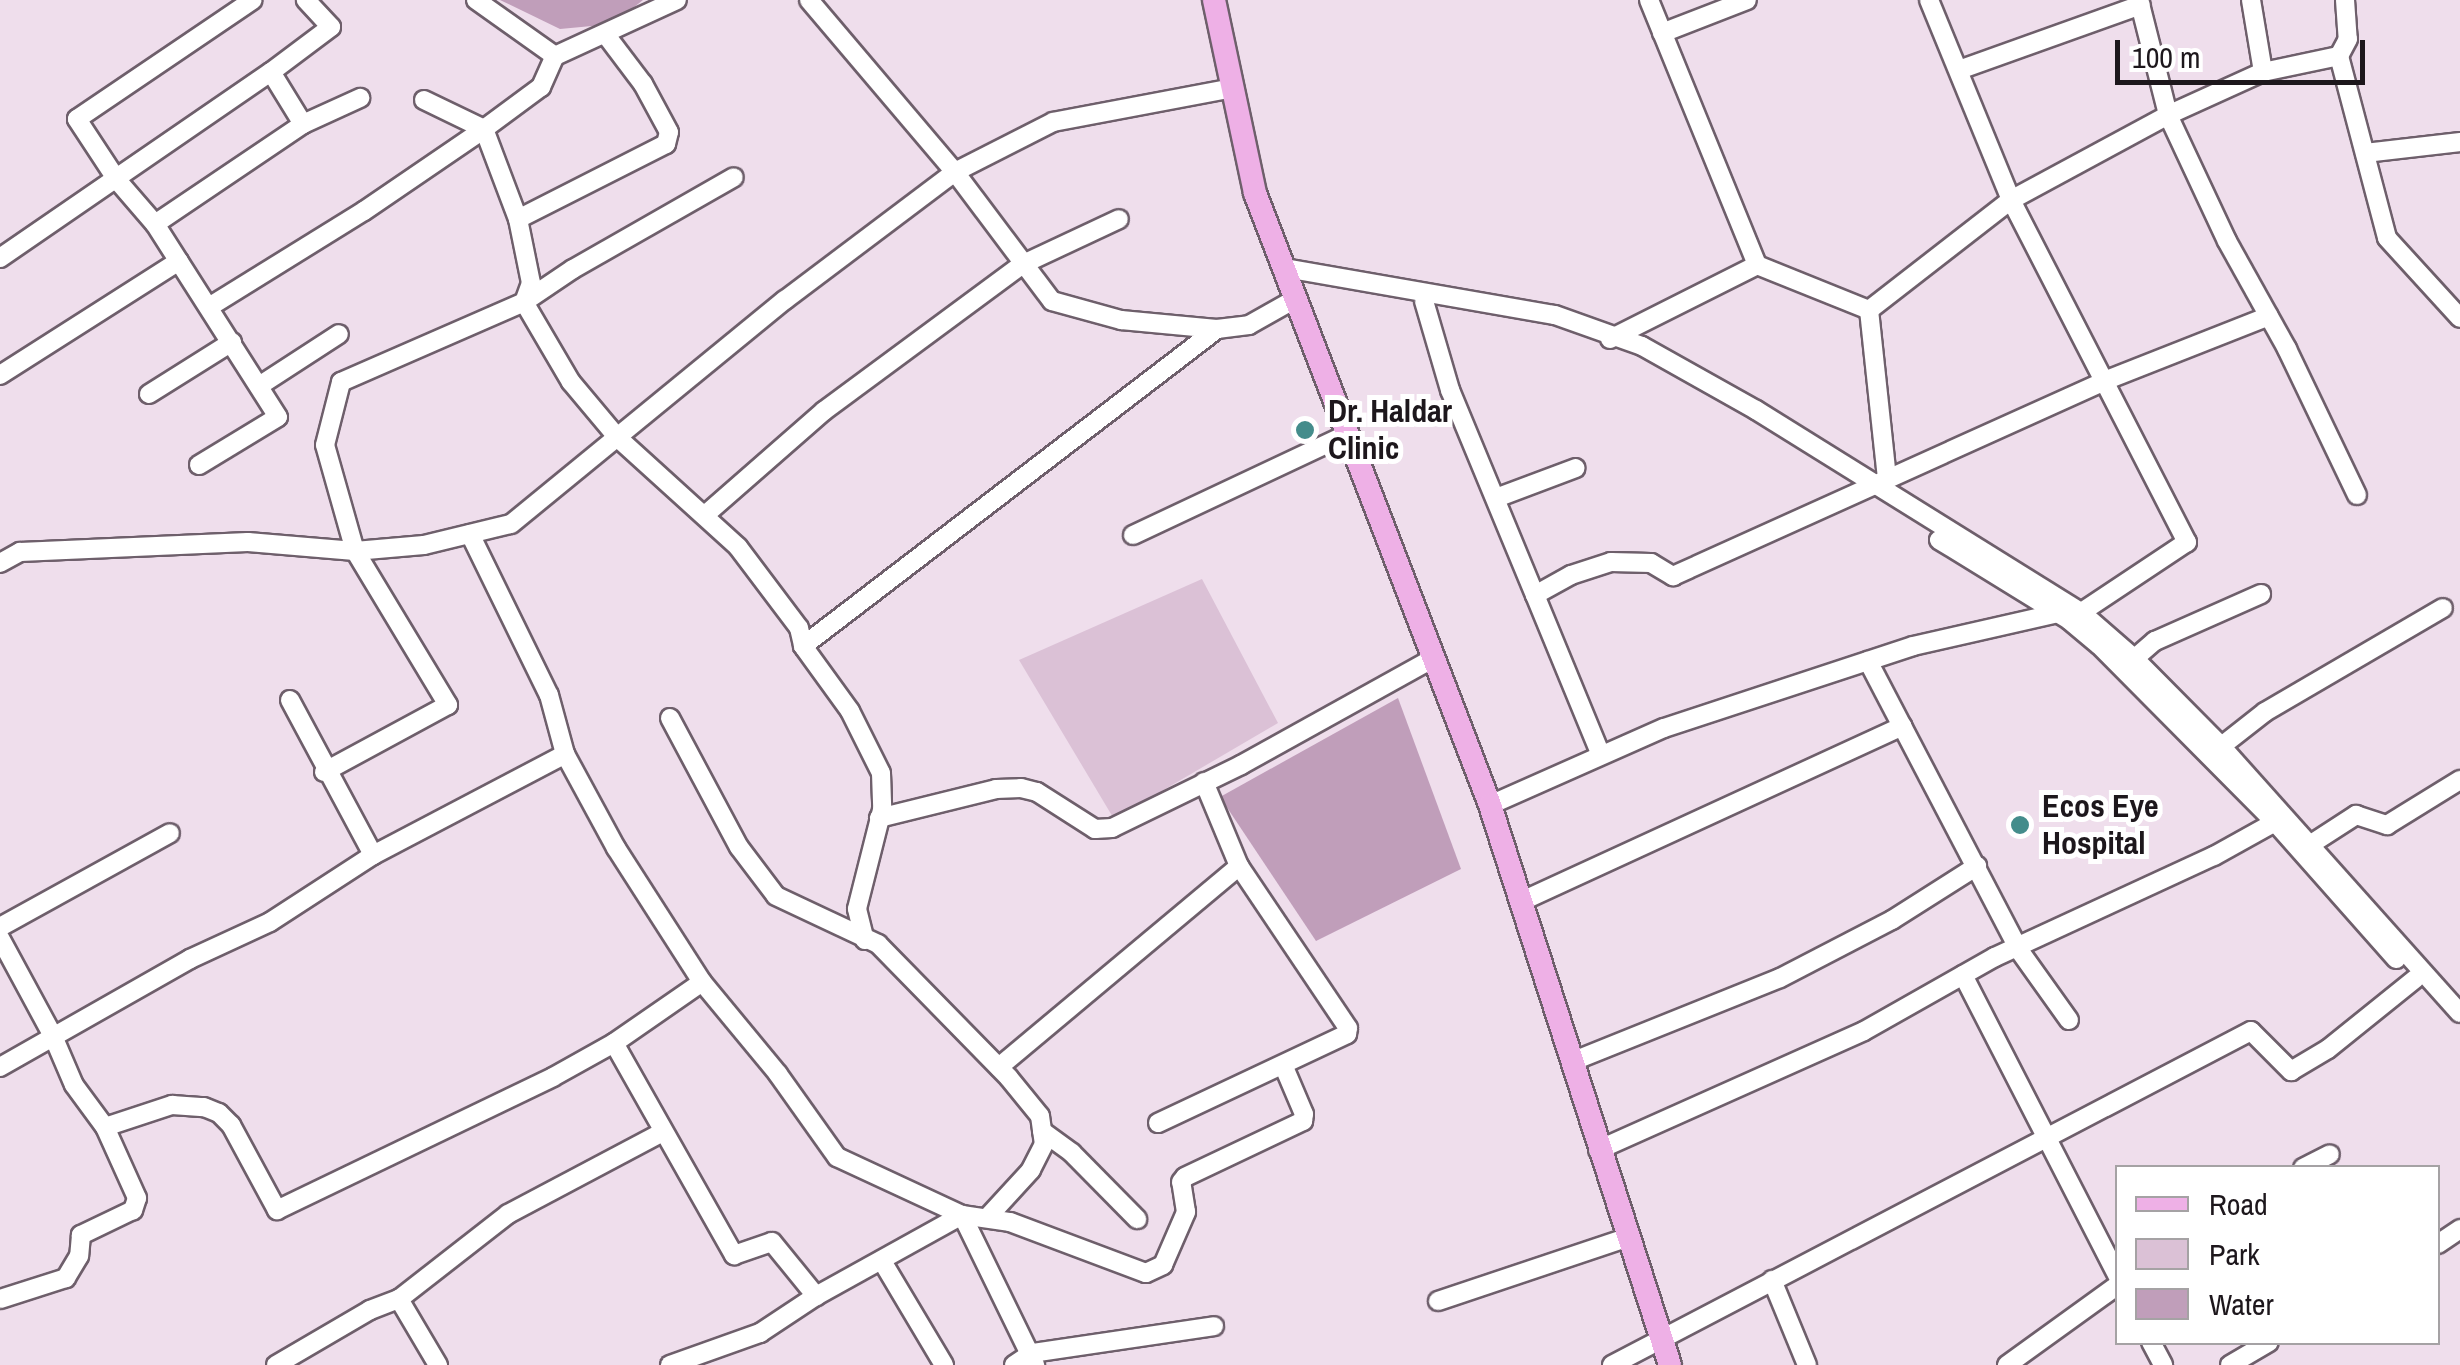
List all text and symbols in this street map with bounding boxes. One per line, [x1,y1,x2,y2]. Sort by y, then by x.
scale bar [2120,20,2370,82]
text: 100 m [2132,37,2200,77]
place label: Dr. Haldar Clinic [1328,393,1452,468]
marker: Dr. Haldar Clinic [1292,417,1318,443]
place label: Ecos Eye Hospital [2042,788,2159,863]
marker: Ecos Eye Hospital [2007,812,2033,838]
legend [2115,1165,2440,1345]
text: Road [2209,1184,2268,1224]
text: Park [2209,1234,2260,1274]
text: Water [2209,1284,2274,1324]

